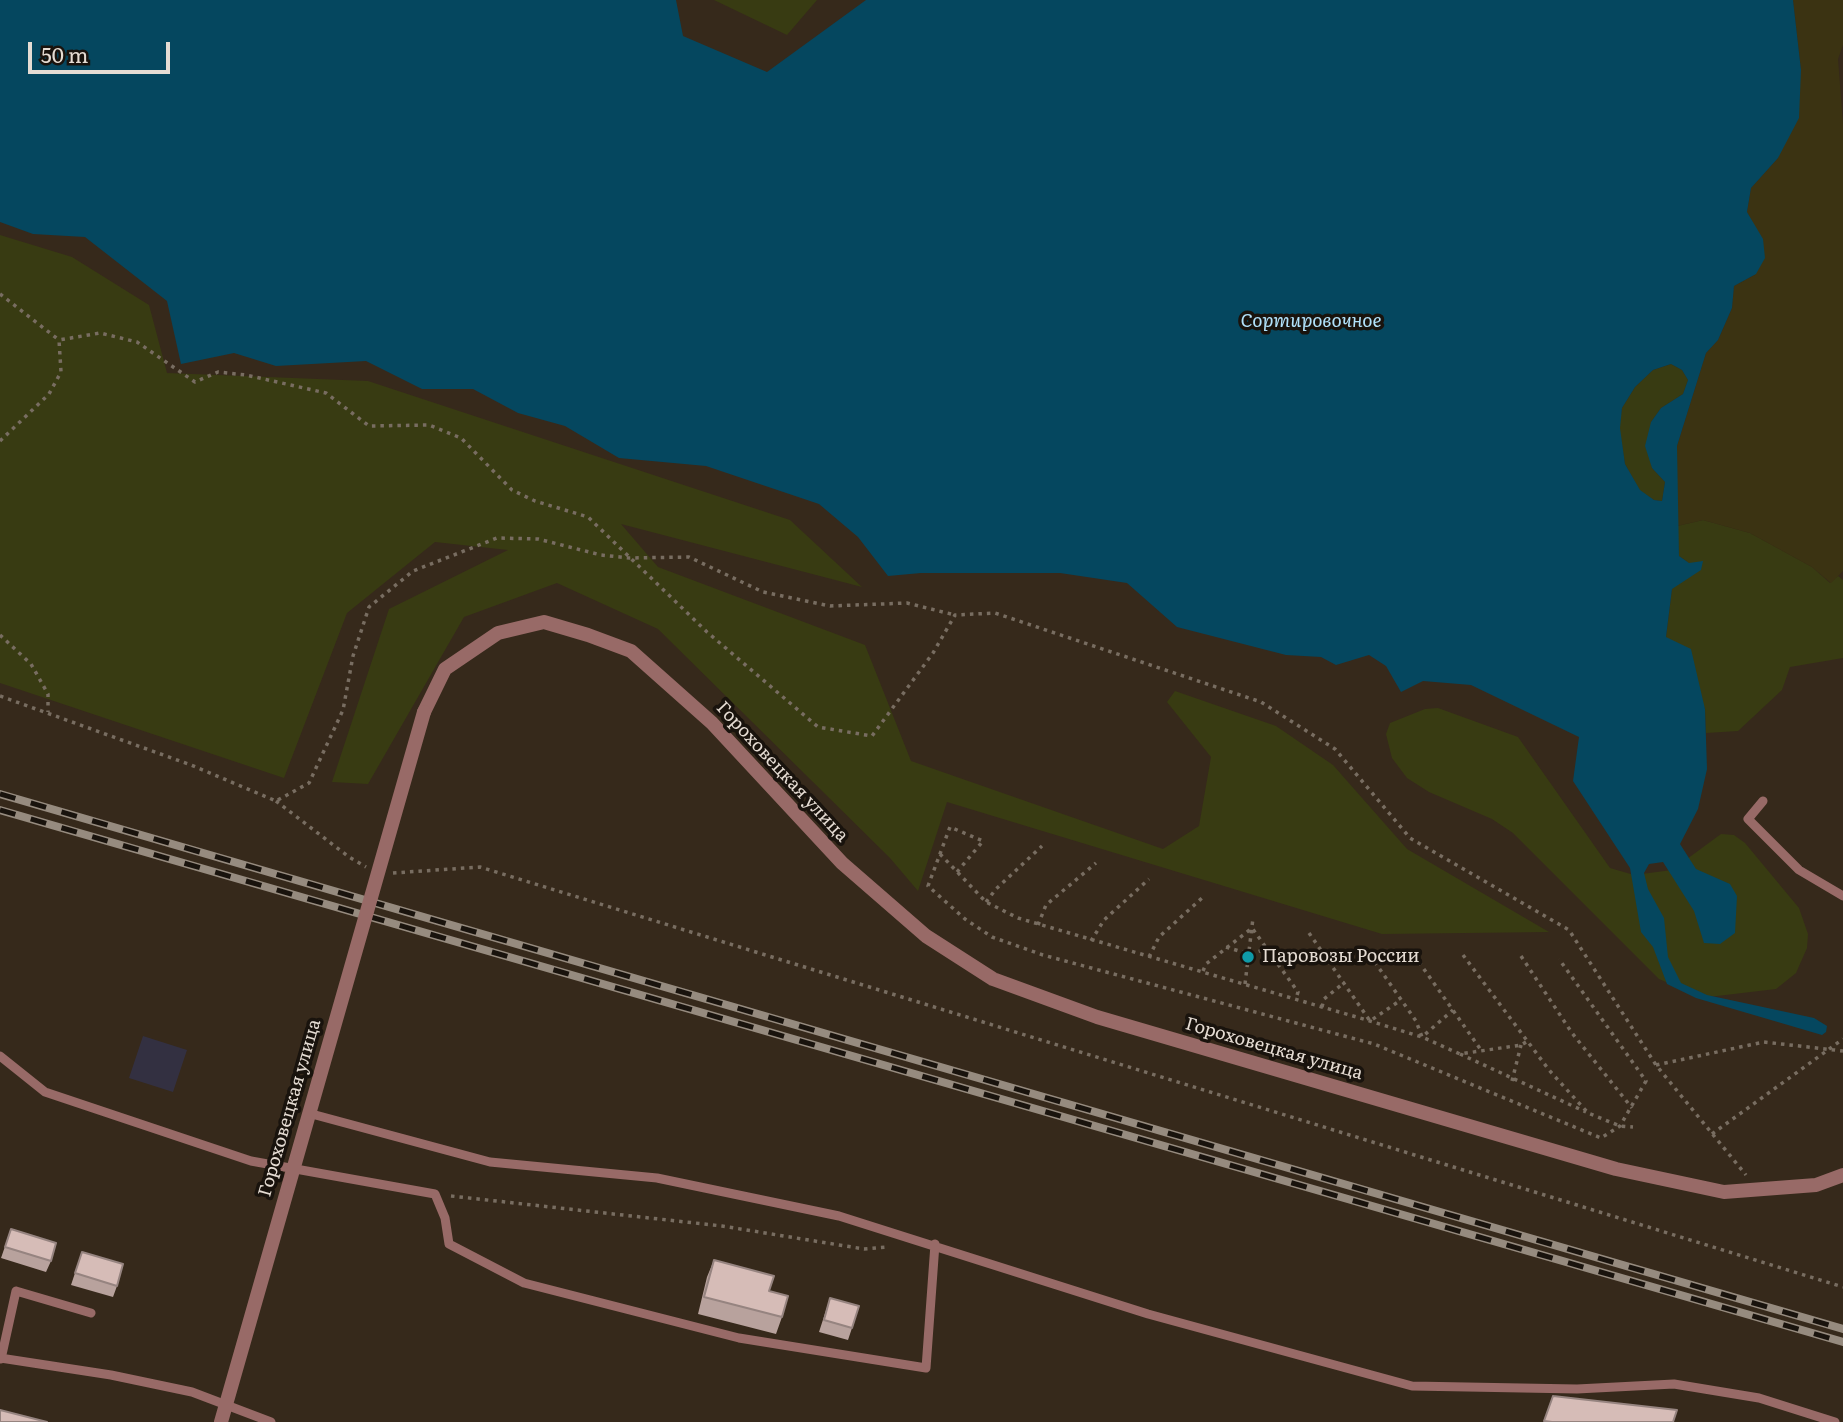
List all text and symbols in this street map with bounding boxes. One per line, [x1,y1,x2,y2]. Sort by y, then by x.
scale bar [32,28,173,72]
text: 50 m [41,38,88,69]
water label: Сортировочное [1241,310,1381,332]
street label: Гороховецкая улица [711,697,853,847]
place label: Паровозы России [1262,946,1420,968]
marker: Паровозы России [1240,949,1256,965]
street label: Гороховецкая улица [1183,1013,1365,1085]
street label: Гороховецкая улица [254,1017,326,1199]

